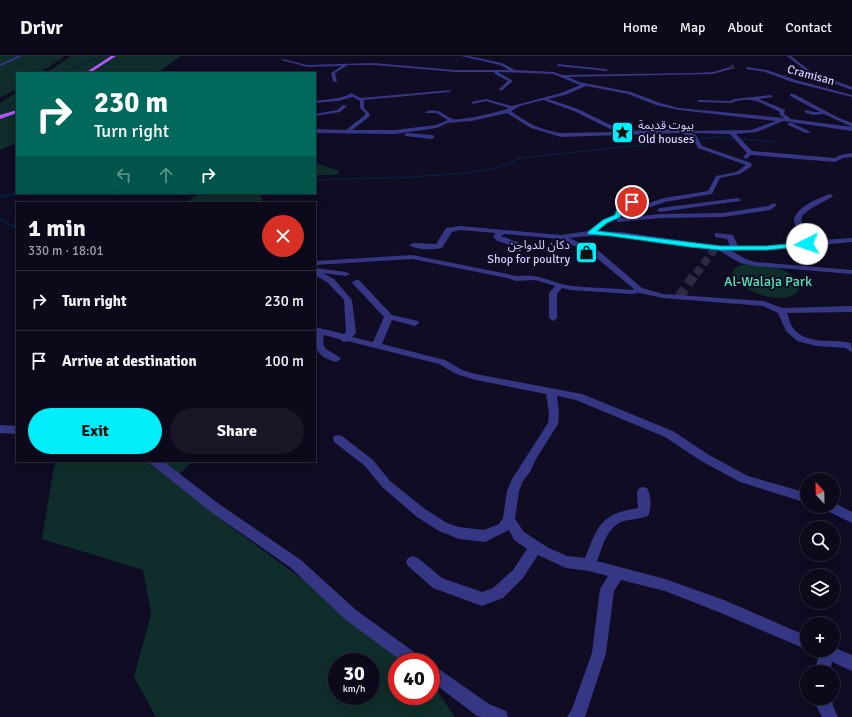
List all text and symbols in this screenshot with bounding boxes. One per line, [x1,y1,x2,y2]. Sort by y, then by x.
text: Drivr [20,16,63,40]
text: Home [623,19,658,36]
text: Map [680,19,705,36]
text: About [727,19,763,36]
text: Contact [785,19,832,36]
street label: Cramisan [786,62,836,89]
text: 230 m [94,86,168,120]
icon: right [28,88,80,140]
place label: بيوت قديمة Old houses [638,118,694,147]
place icon: بيوت قديمة Old houses [610,119,636,145]
text: Turn right [94,120,169,142]
icon: left [113,164,135,186]
icon: ahead [155,164,177,186]
icon: right [197,164,219,186]
pin [615,185,649,219]
icon: arrive [621,191,643,213]
text: 1 min [28,213,86,243]
button: close [262,215,304,257]
position arrow [786,223,828,265]
place label: دكان للدواجن Shop for poultry [487,238,570,267]
shop icon: دكان للدواجن Shop for poultry [573,239,599,265]
text: 330 m · 18:01 [28,243,104,259]
park label: Al-Walaja Park [724,273,812,290]
icon: right [28,290,50,312]
text: Turn right [62,292,127,310]
text: 230 m [264,292,304,310]
icon: arrive [28,350,50,372]
text: Arrive at destination [62,352,197,370]
text: 100 m [264,352,304,370]
button: Exit [28,408,162,454]
button: Share [170,408,304,454]
north arrow [800,473,840,513]
map controls [800,473,840,705]
button: search [800,521,840,561]
button: layers [800,569,840,609]
button: + [800,617,840,657]
speed limit sign: 40 [388,653,440,705]
text: 30 [343,661,365,686]
button: − [800,665,840,705]
text: km/h [343,683,365,695]

